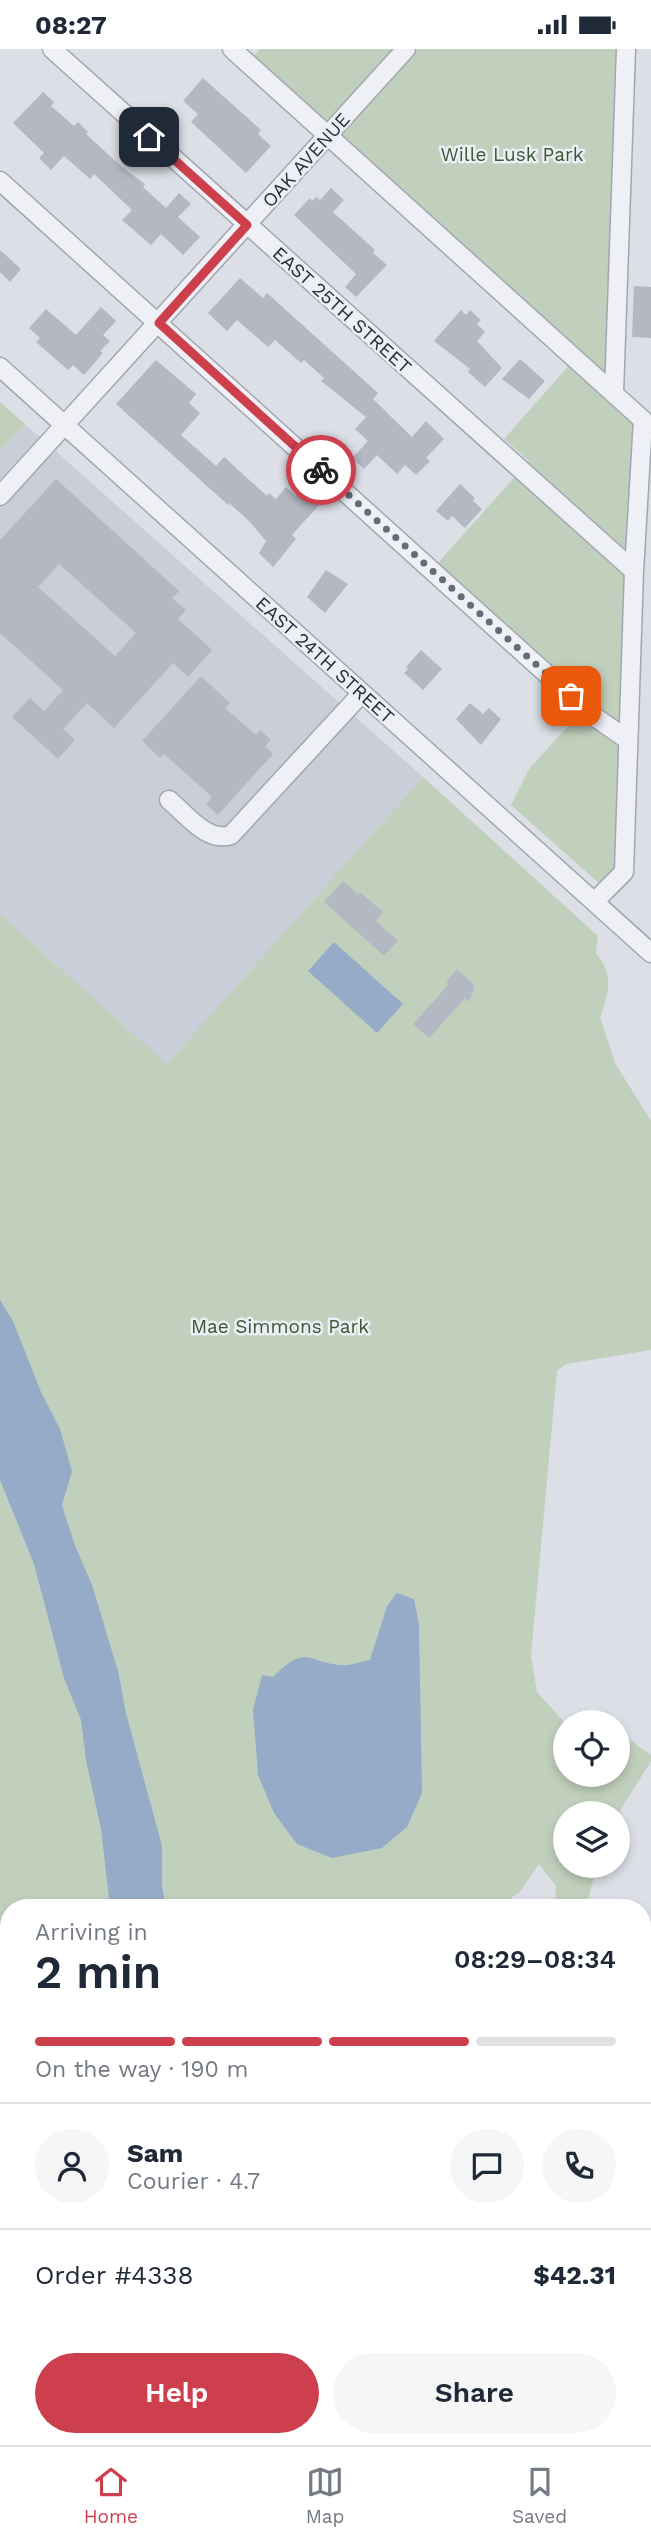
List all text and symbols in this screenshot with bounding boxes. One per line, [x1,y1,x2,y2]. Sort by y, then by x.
text: 08:27 [35,10,107,40]
pin [119,107,179,167]
street label: OAK AVENUE [257,108,355,212]
icon: home [130,118,168,156]
park label: Wille Lusk Park [441,143,584,166]
street label: EAST 25TH STREET [268,242,416,378]
courier [286,435,356,505]
icon: bike [302,451,340,489]
street label: EAST 24TH STREET [251,592,399,728]
pin [541,666,601,726]
icon: bag [552,677,590,715]
park label: Mae Simmons Park [191,1315,369,1338]
map controls [553,1710,630,1878]
button: locate [553,1710,630,1787]
button: layers [553,1801,630,1878]
text: Arriving in [35,1919,148,1946]
text: 08:29–08:34 [454,1944,616,1974]
text: 2 min [35,1945,161,1999]
text: On the way · 190 m [35,2056,248,2083]
button: person [35,2129,109,2203]
button: chat [450,2129,524,2203]
button: phone [542,2129,616,2203]
text: Sam [127,2138,183,2168]
text: Courier · 4.7 [127,2168,260,2195]
text: Order #4338 [35,2260,194,2290]
text: $42.31 [533,2260,616,2290]
button: Help [35,2353,319,2433]
button: Share [333,2353,616,2433]
tab: Home [84,2463,138,2528]
tab: Map [306,2463,344,2528]
tab: Saved [512,2463,567,2528]

